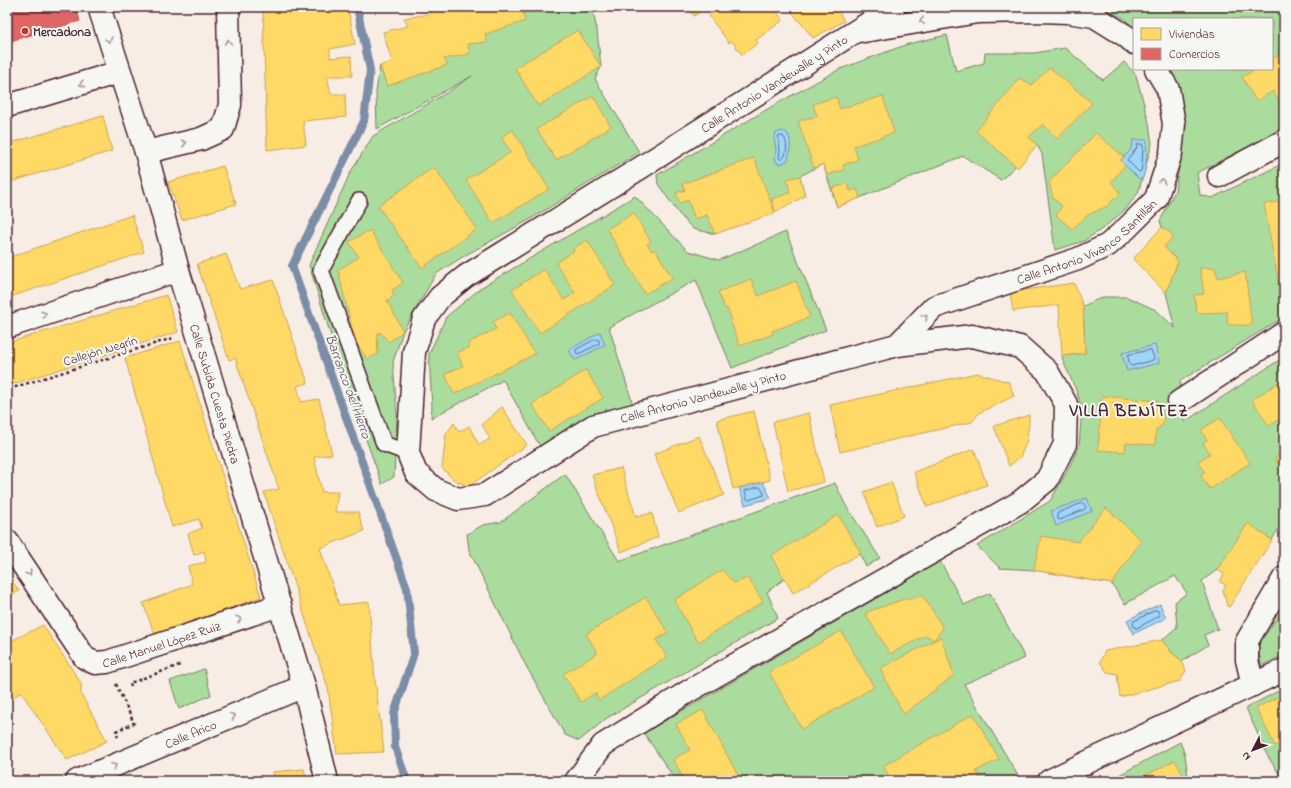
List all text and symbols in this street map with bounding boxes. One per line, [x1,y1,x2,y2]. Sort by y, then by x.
one-way arrow [919,16,926,24]
legend [1133,18,1273,70]
place label: Mercadona [33,23,91,42]
marker: Mercadona [20,26,30,36]
text: Viviendas [1168,26,1215,44]
street label: Calle Antonio Vandewalle y Pinto [697,31,852,138]
one-way arrow [104,36,113,43]
one-way arrow [224,39,233,45]
text: Comercios [1169,46,1220,64]
one-way arrow [79,79,86,88]
one-way arrow [180,140,187,148]
one-way arrow [1157,178,1166,185]
street label: Calle Antonio Vivanco Santillán [1014,195,1162,290]
one-way arrow [40,311,47,319]
one-way arrow [920,314,927,322]
street label: Calle Subida Cuesta Piedra [184,322,244,466]
street label: Callejón Negrín [61,331,140,373]
water label: Barranco del Hierro [319,331,377,442]
street label: Calle Antonio Vandewalle y Pinto [619,366,789,430]
district label: VILLA BENÍTEZ [1068,399,1189,424]
one-way arrow [24,569,31,576]
one-way arrow [236,615,243,623]
street label: Calle Manuel López Ruiz [102,617,224,673]
one-way arrow [230,712,237,720]
street label: Calle Arico [162,716,220,754]
north arrow [1233,730,1273,770]
text: N [1238,748,1255,764]
one-way arrow [110,763,117,771]

